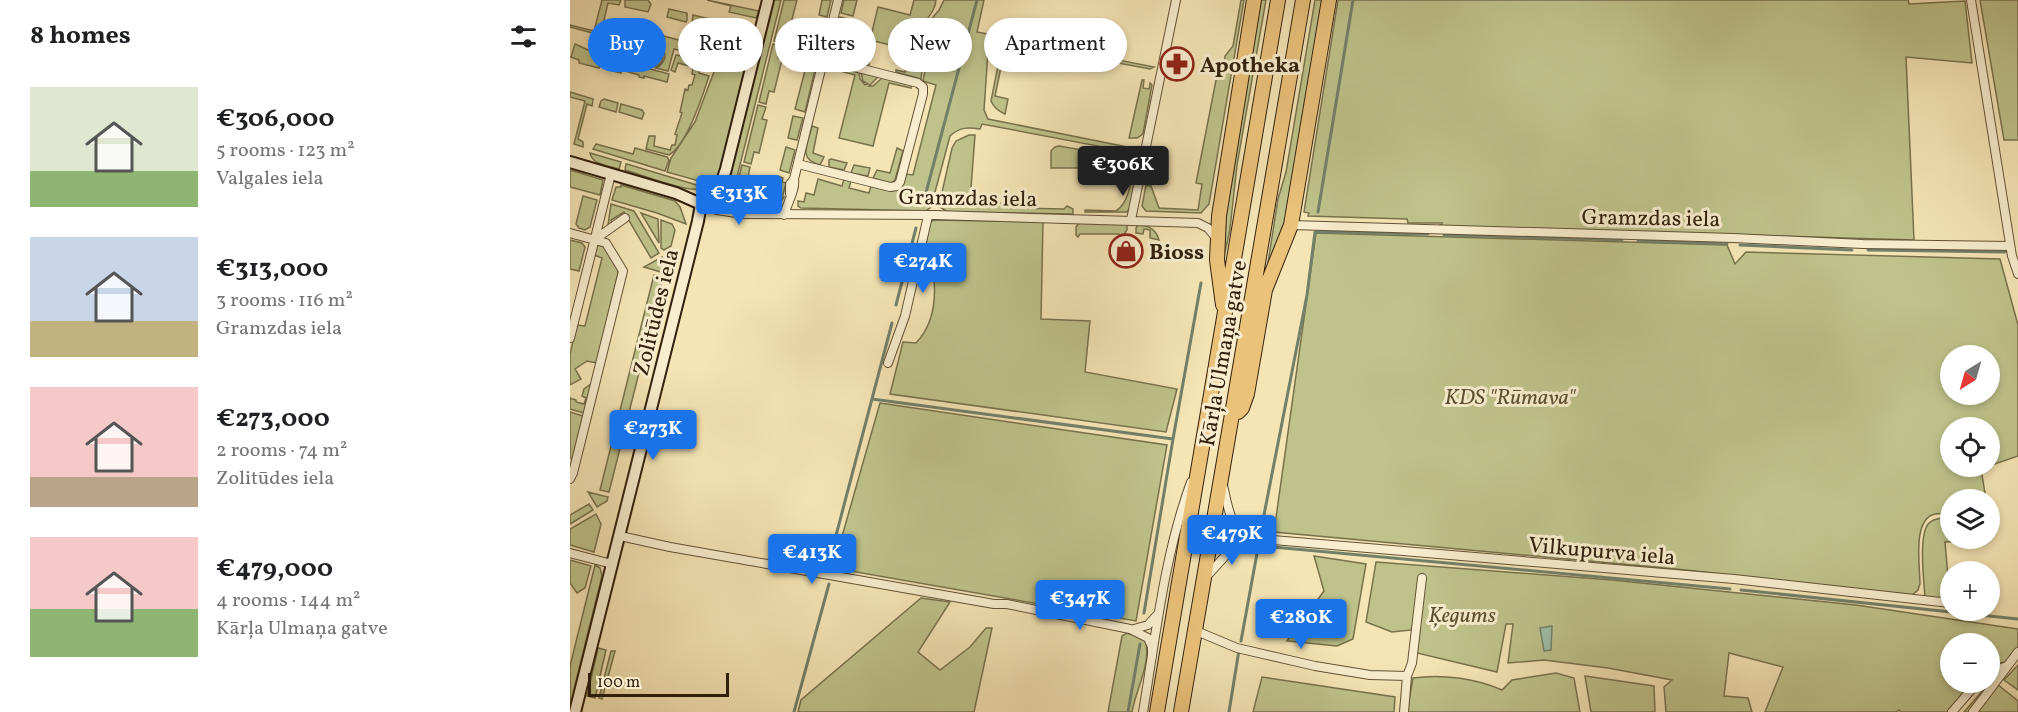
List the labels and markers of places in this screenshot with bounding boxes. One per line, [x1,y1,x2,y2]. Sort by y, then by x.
pharmacy icon: Apotheka [1159,46,1195,82]
place label: Apotheka [1200,51,1300,82]
pin: €306K [1081,146,1165,197]
pin: €313K [697,175,781,226]
shop icon: Bioss [1108,233,1144,269]
place label: Bioss [1149,238,1204,269]
pin: €274K [881,243,965,294]
pin: €273K [611,410,695,461]
pin: €479K [1190,515,1274,566]
pin: €413K [770,534,854,585]
pin: €347K [1038,580,1122,631]
pin: €280K [1259,599,1343,650]

